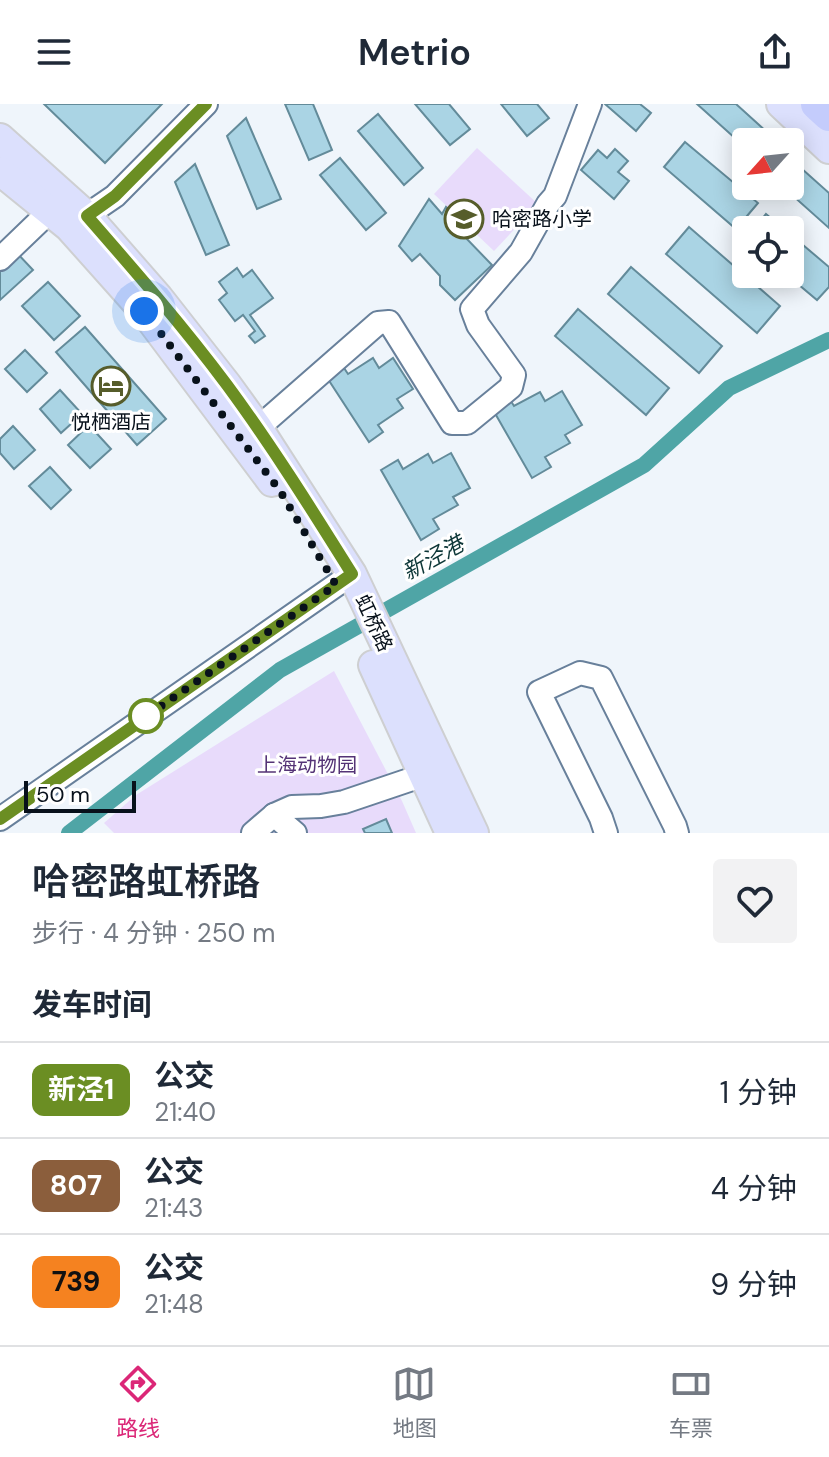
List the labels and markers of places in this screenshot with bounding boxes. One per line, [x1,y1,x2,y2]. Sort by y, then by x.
school or university icon: 哈密路小学 [443,198,485,240]
place label: 哈密路小学 [492,206,592,232]
hotel icon: 悦栖酒店 [90,365,132,407]
place label: 悦栖酒店 [71,409,151,435]
unlabelled marker [129,699,163,733]

